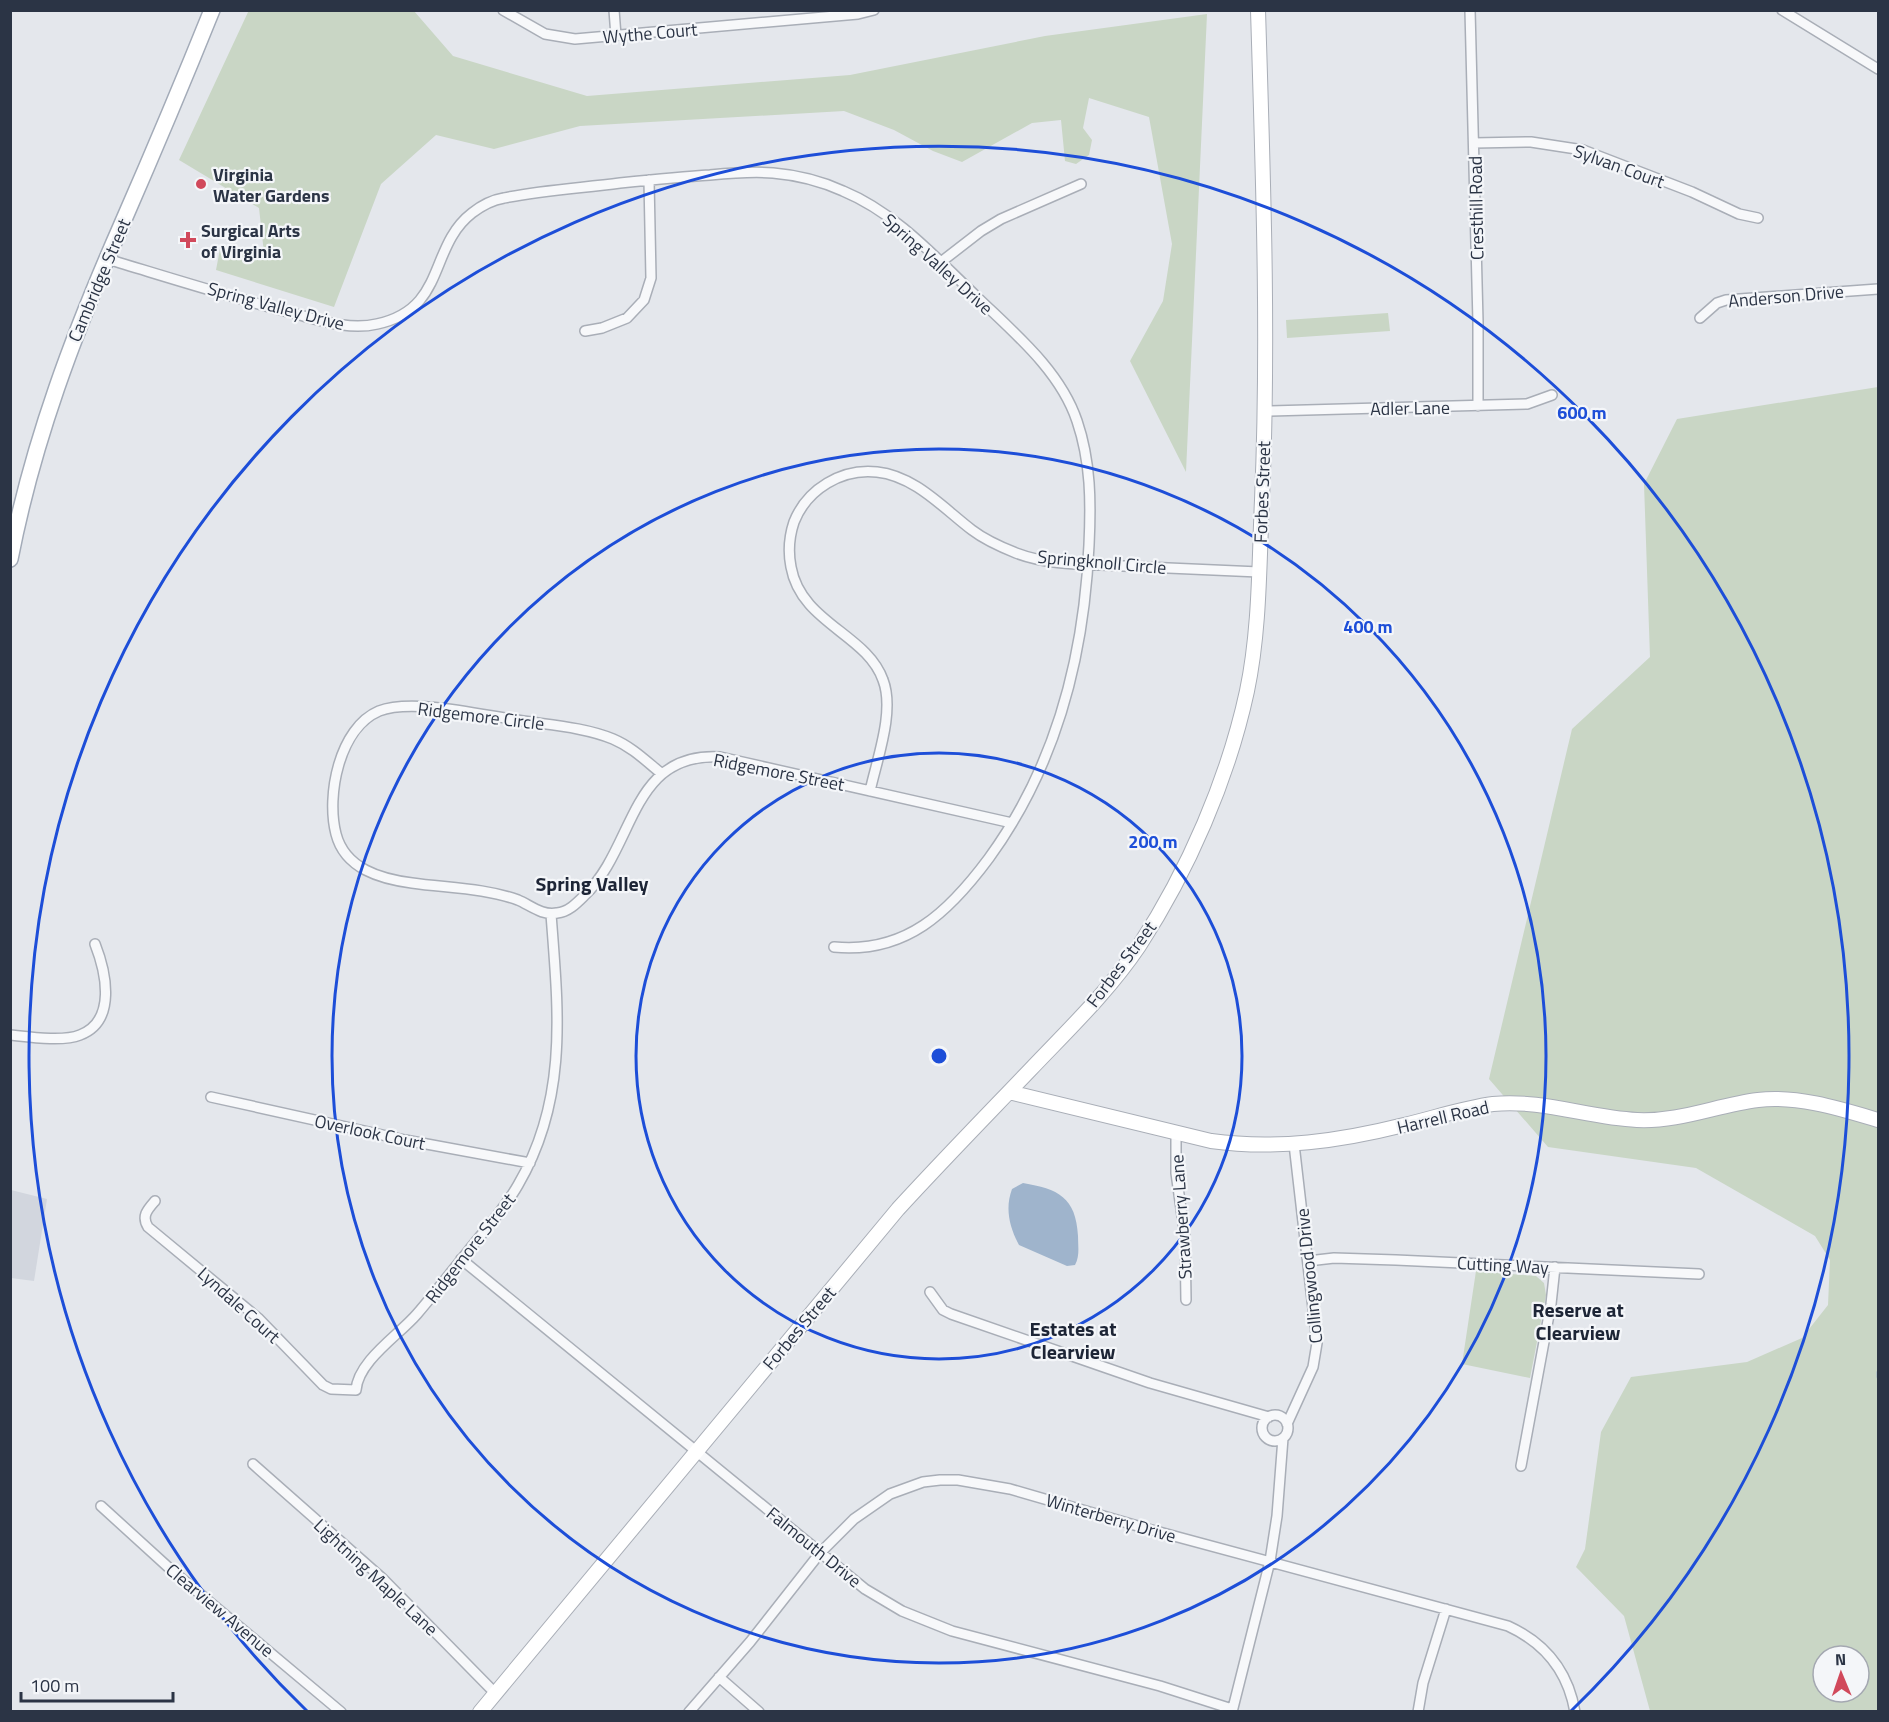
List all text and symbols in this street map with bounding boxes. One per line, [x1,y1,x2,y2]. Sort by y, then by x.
street label: Wythe Court [602,15,699,51]
street label: Sylvan Court [1570,137,1669,195]
street label: Cresthill Road [1462,156,1490,260]
place label: Virginia Water Gardens [213,161,329,209]
marker: Virginia Water Gardens [194,177,208,191]
street label: Spring Valley Drive [877,207,999,321]
street label: Cambridge Street [61,213,137,346]
place label: Surgical Arts of Virginia [201,217,300,265]
marker: Surgical Arts of Virginia [179,231,197,249]
street label: Spring Valley Drive [205,275,347,337]
street label: Anderson Drive [1727,277,1845,315]
street label: Adler Lane [1370,394,1450,422]
text: 600 m [1557,399,1607,426]
street label: Forbes Street [1247,440,1277,544]
street label: Springknoll Circle [1036,543,1168,581]
text: 400 m [1343,613,1393,640]
street label: Ridgemore Circle [416,695,546,737]
street label: Ridgemore Street [711,746,847,798]
text: 200 m [1128,828,1178,855]
district label: Spring Valley [535,868,649,899]
street label: Forbes Street [1079,915,1163,1013]
centre of rings [929,1046,949,1066]
street label: Harrell Road [1394,1093,1492,1141]
street label: Overlook Court [312,1107,429,1157]
street label: Strawberry Lane [1163,1154,1199,1280]
street label: Ridgemore Street [418,1187,522,1309]
street label: Collingwood Drive [1288,1207,1330,1345]
street label: Cutting Way [1456,1249,1550,1281]
street label: Lyndale Court [192,1260,287,1350]
street label: Forbes Street [756,1280,843,1376]
district label: Reserve at Clearview [1532,1294,1624,1348]
district label: Estates at Clearview [1030,1313,1116,1367]
street label: Winterberry Drive [1043,1487,1179,1549]
street label: Falmouth Drive [761,1500,867,1594]
street label: Lightning Maple Lane [308,1512,444,1642]
street label: Clearview Avenue [160,1557,280,1663]
north arrow [1811,1644,1871,1704]
text: N [1835,1647,1846,1671]
scale bar [21,1665,172,1703]
text: 100 m [30,1672,79,1699]

